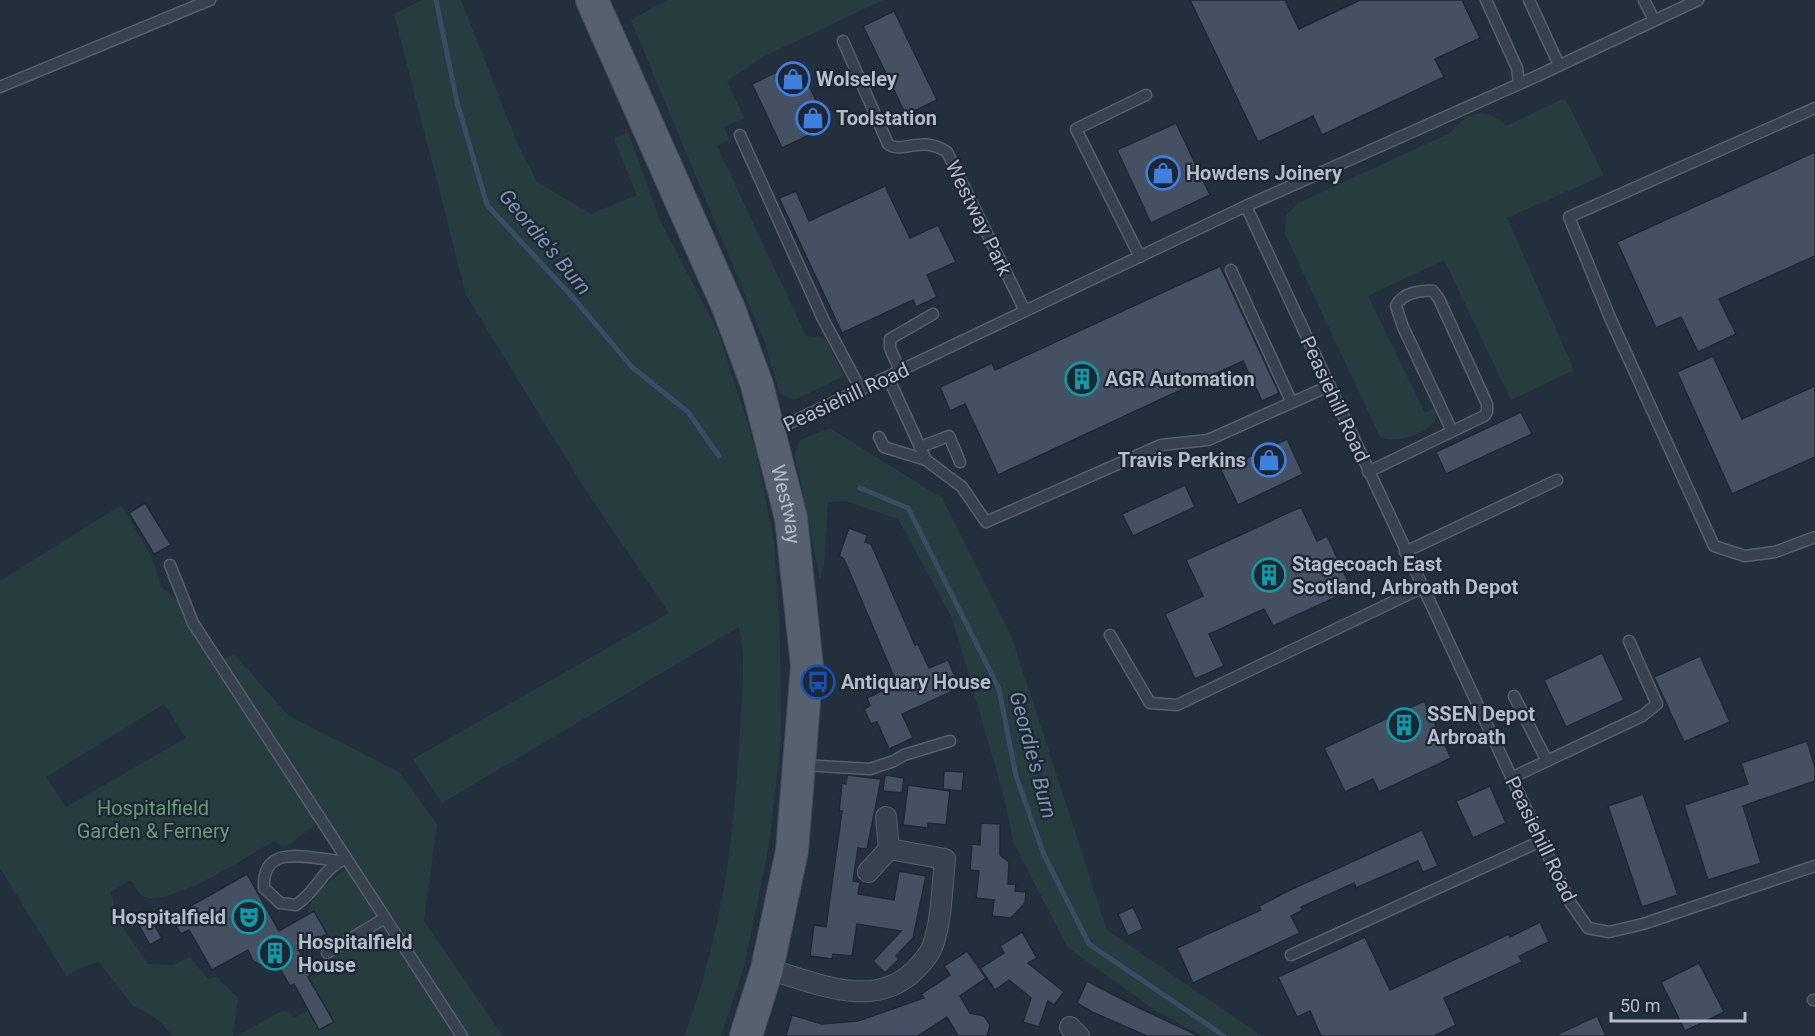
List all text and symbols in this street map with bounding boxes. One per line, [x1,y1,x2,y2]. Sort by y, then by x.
shop icon: Wolseley [775,61,811,97]
place label: Wolseley [816,67,898,91]
shop icon: Toolstation [795,100,831,136]
place label: Toolstation [836,106,937,130]
shop icon: Howdens Joinery [1145,155,1181,191]
street label: Westway Park [941,156,1018,280]
place label: Howdens Joinery [1186,161,1343,185]
water label: Geordie's Burn [494,184,596,300]
street label: Peasiehill Road [1295,332,1375,466]
street label: Peasiehill Road [779,357,913,437]
building icon: AGR Automation [1064,361,1100,397]
place label: AGR Automation [1105,367,1255,391]
shop icon: Travis Perkins [1251,442,1287,478]
place label: Travis Perkins [1118,448,1246,472]
street label: Westway [766,462,806,545]
place label: Stagecoach East Scotland, Arbroath Depot [1292,552,1518,599]
building icon: Stagecoach East Scotland, Arbroath Depot [1251,557,1287,593]
bus stop icon: Antiquary House [800,664,836,700]
place label: Antiquary House [841,670,991,694]
water label: Geordie's Burn [1005,689,1061,821]
place label: SSEN Depot Arbroath [1427,702,1535,749]
building icon: SSEN Depot Arbroath [1386,707,1422,743]
street label: Peasiehill Road [1500,773,1582,905]
park label: Hospitalfield Garden & Fernery [77,796,230,843]
theatre icon: Hospitalfield [231,899,267,935]
place label: Hospitalfield [111,905,226,929]
place label: Hospitalfield House [298,930,413,977]
building icon: Hospitalfield House [257,935,293,971]
scale bar [1611,985,1744,1023]
text: 50 m [1620,995,1660,1016]

